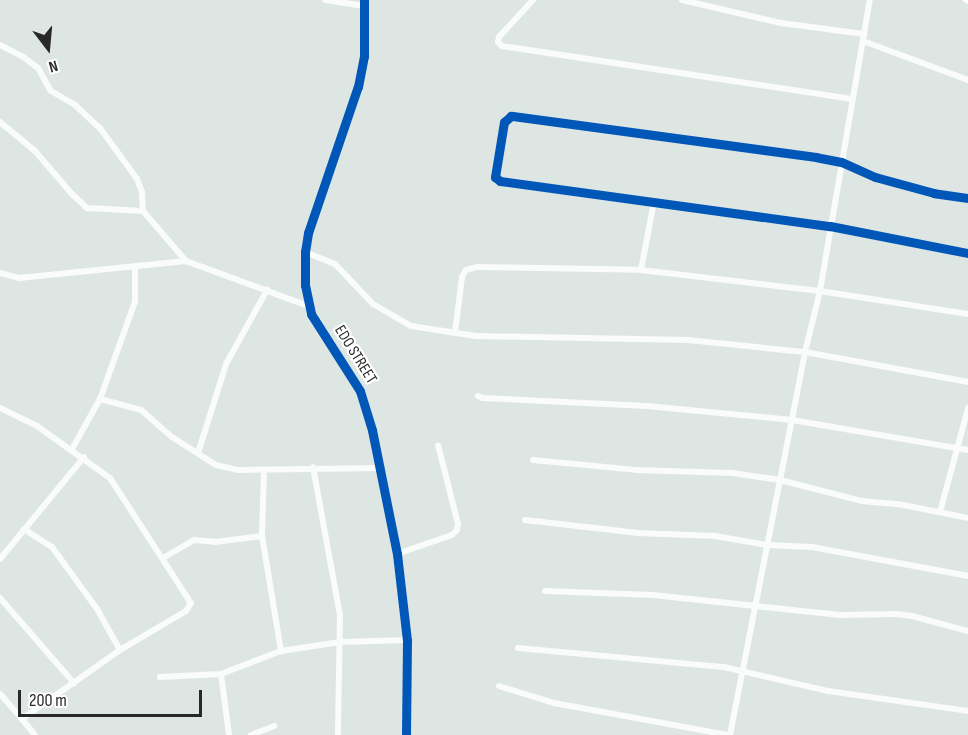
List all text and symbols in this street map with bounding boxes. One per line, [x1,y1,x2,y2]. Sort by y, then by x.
north arrow [18,18,78,78]
text: N [46,55,60,76]
street label: EDO STREET [330,322,380,388]
scale bar [21,678,206,716]
text: 200 m [29,690,67,711]

